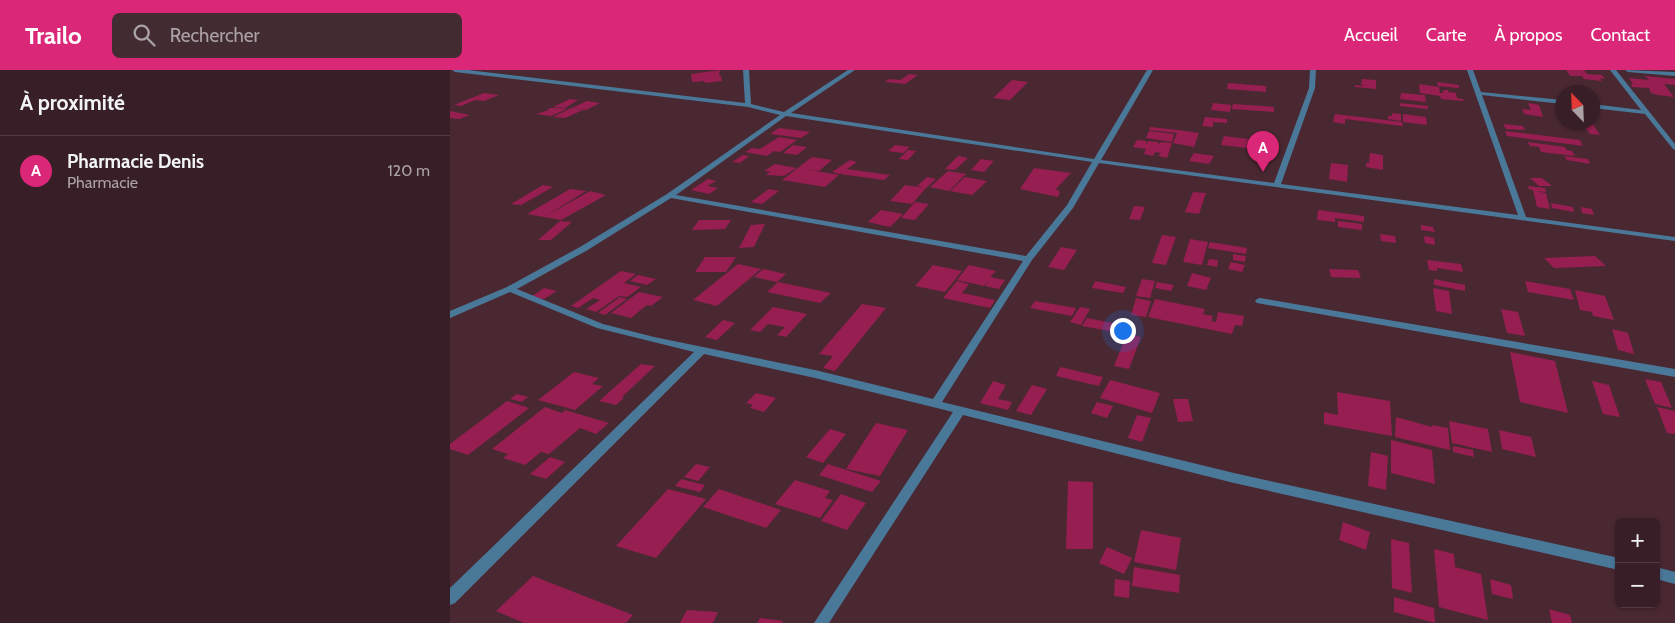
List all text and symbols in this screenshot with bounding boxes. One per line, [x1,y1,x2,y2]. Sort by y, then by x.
search box [112,13,462,58]
text: Trailo [25,21,82,50]
icon: search [130,21,158,49]
text: Rechercher [170,24,260,47]
text: Accueil [1344,24,1398,46]
text: Carte [1426,24,1466,46]
text: À propos [1494,24,1562,46]
text: Contact [1590,24,1650,46]
north arrow [1555,85,1600,130]
text: À proximité [20,90,125,115]
pin: A [1247,131,1279,172]
text: Pharmacie Denis [67,150,204,173]
text: A [31,161,41,180]
text: 120 m [388,161,430,180]
text: Pharmacie [67,173,138,192]
your location [1110,318,1136,344]
map controls [1615,518,1660,608]
button: + [1615,518,1660,563]
button: − [1615,563,1660,608]

